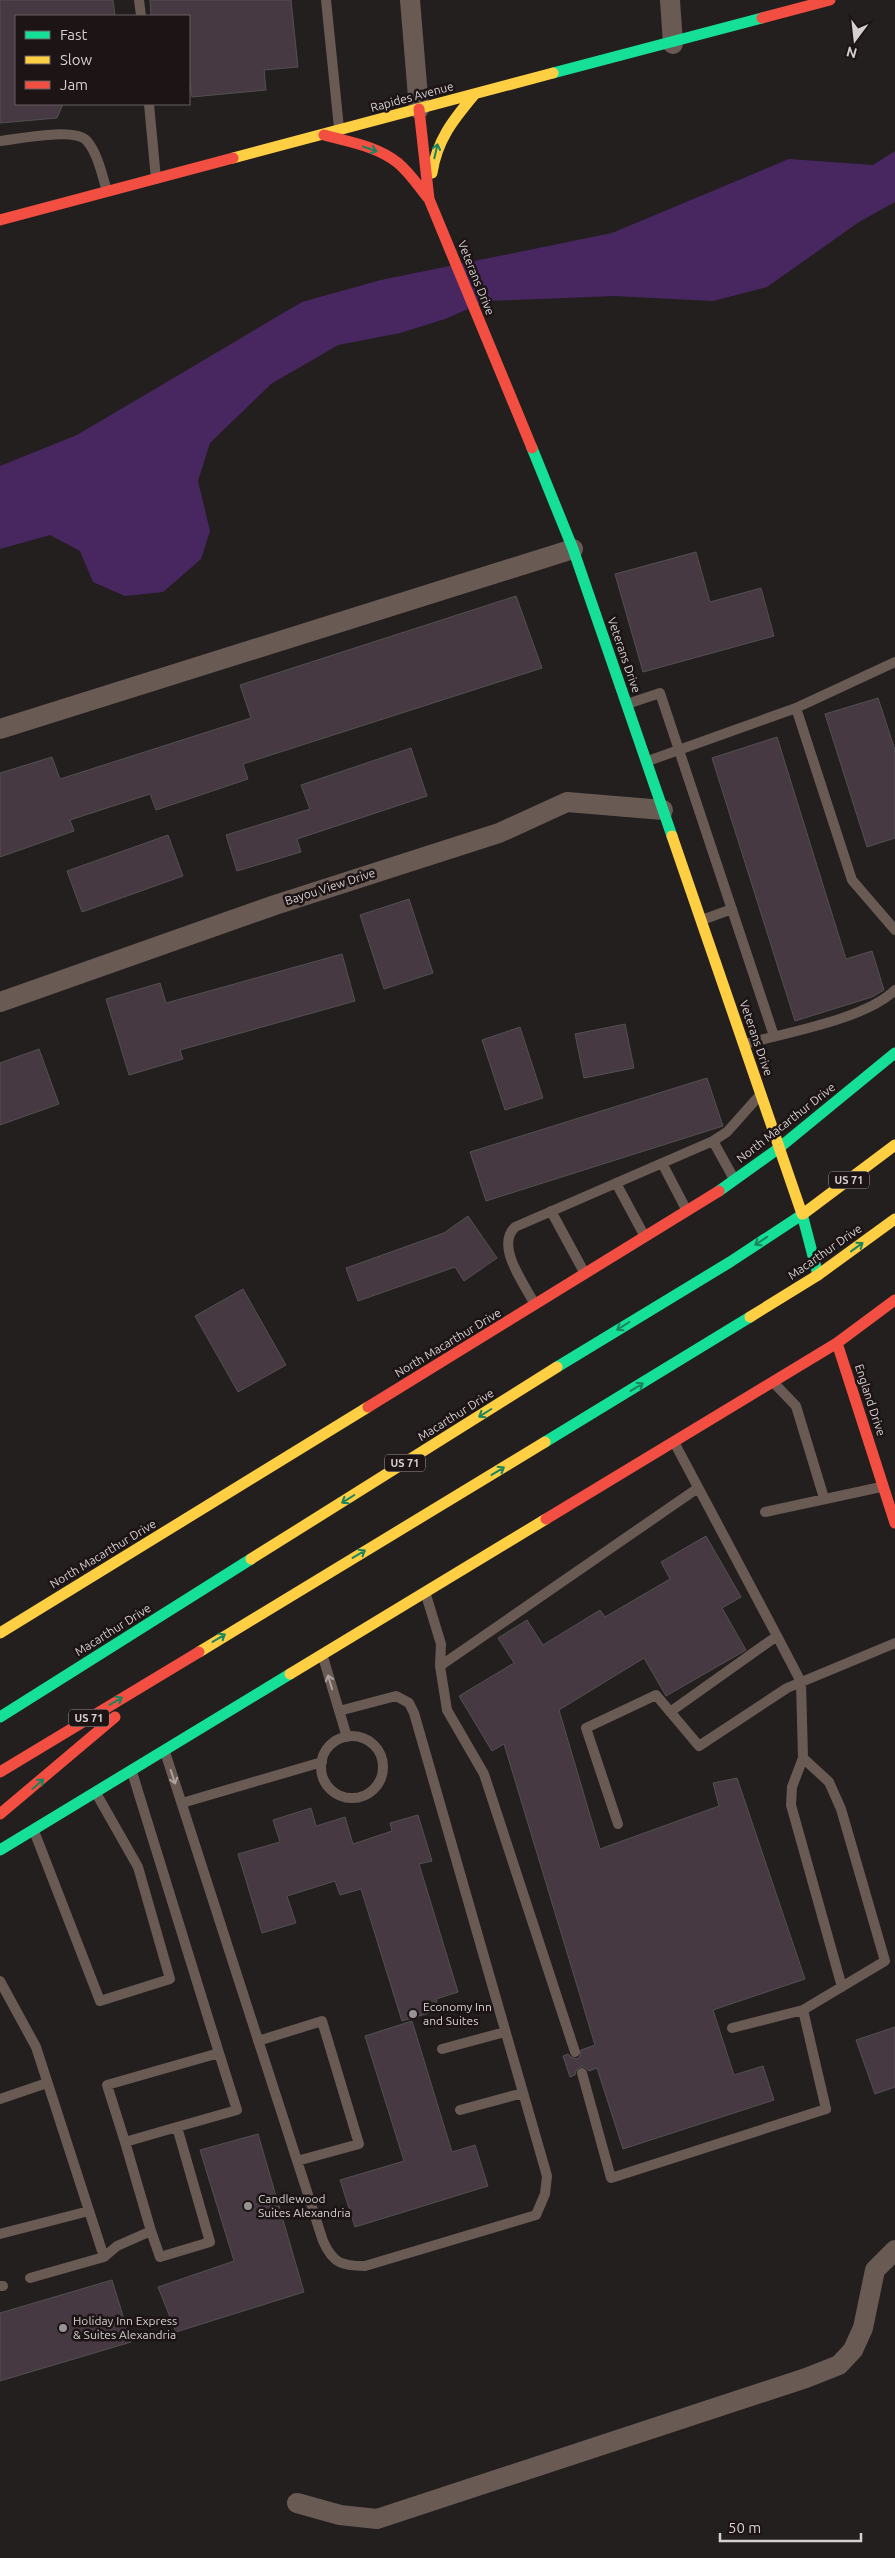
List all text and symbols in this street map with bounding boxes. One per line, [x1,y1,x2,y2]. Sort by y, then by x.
legend [15,15,190,105]
north arrow [830,15,880,65]
text: Fast [60,26,88,43]
text: N [845,43,859,62]
text: Slow [60,51,93,68]
text: Jam [60,76,88,93]
street label: Rapides Avenue [369,79,455,114]
one-way arrow [432,144,441,160]
one-way arrow [362,145,378,155]
street label: Veterans Drive [456,239,497,317]
street label: Veterans Drive [605,615,643,694]
street label: Bayou View Drive [283,866,377,907]
street label: Veterans Drive [737,998,775,1077]
street label: North Macarthur Drive [734,1080,838,1165]
road number: US 71 [829,1172,869,1188]
street label: Macarthur Drive [785,1221,864,1282]
one-way arrow [755,1236,769,1246]
one-way arrow [850,1242,864,1252]
street label: North Macarthur Drive [392,1306,503,1379]
one-way arrow [617,1322,631,1332]
street label: England Drive [853,1362,888,1437]
one-way arrow [630,1382,644,1392]
street label: Macarthur Drive [415,1386,496,1443]
one-way arrow [479,1408,493,1418]
road number: US 71 [385,1455,425,1472]
one-way arrow [490,1465,504,1475]
one-way arrow [341,1494,355,1504]
street label: North Macarthur Drive [47,1517,158,1590]
one-way arrow [351,1549,365,1559]
street label: Macarthur Drive [72,1601,153,1658]
one-way arrow [212,1633,226,1643]
one-way arrow [325,1675,335,1691]
one-way arrow [109,1695,123,1705]
road number: US 71 [69,1710,109,1726]
one-way arrow [169,1768,179,1784]
one-way arrow [31,1778,44,1789]
place label: Economy Inn and Suites [423,2000,492,2027]
marker: Economy Inn and Suites [407,2008,419,2020]
place label: Candlewood Suites Alexandria [258,2192,351,2219]
marker: Candlewood Suites Alexandria [242,2200,254,2212]
place label: Holiday Inn Express & Suites Alexandria [73,2314,177,2341]
marker: Holiday Inn Express & Suites Alexandria [57,2322,69,2334]
scale bar [720,2510,861,2542]
text: 50 m [728,2519,761,2536]

